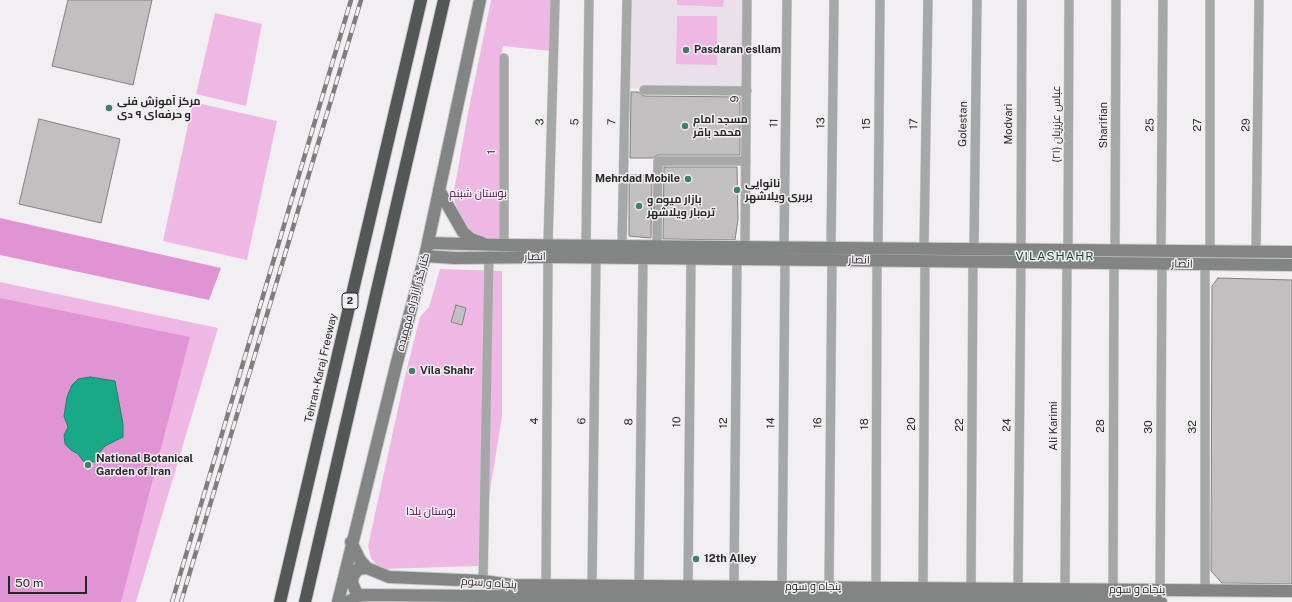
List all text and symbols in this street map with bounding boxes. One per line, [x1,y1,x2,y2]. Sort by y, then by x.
place label: Pasdaran esllam [694,43,781,57]
marker: Pasdaran esllam [681,45,691,55]
street label: عباس عزیزیان (۲۱) [1050,85,1064,163]
place label: مرکز آموزش فنی و حرفه‌ای ۹ دی [117,95,201,121]
street label: 9 [728,95,742,103]
street label: Golestan [956,101,970,147]
street label: Sharifian [1097,102,1111,148]
marker: مرکز آموزش فنی و حرفه‌ای ۹ دی [104,103,114,113]
street label: Modvari [1002,104,1016,144]
place label: مسجد امام محمد باقر [693,113,748,139]
street label: 13 [814,117,828,129]
street label: 3 [533,118,547,126]
street label: 5 [568,118,582,126]
street label: 11 [767,118,781,128]
street label: 15 [860,118,874,130]
street label: 17 [907,118,921,130]
street label: 25 [1143,118,1157,132]
street label: 27 [1191,118,1205,132]
street label: 29 [1239,118,1253,132]
street label: 7 [605,119,619,125]
marker: مسجد امام محمد باقر [680,121,690,131]
street label: 1 [485,150,499,154]
place label: Mehrdad Mobile [595,172,680,186]
marker: Mehrdad Mobile [683,174,693,184]
place label: نانوایی بربری ویلاشهر [745,177,813,203]
marker: نانوایی بربری ویلاشهر [732,185,742,195]
park label: بوستان شبنم [449,187,507,201]
place label: بازار میوه و تره‌بار ویلاشهر [647,193,715,219]
marker: بازار میوه و تره‌بار ویلاشهر [634,201,644,211]
district label: VILASHAHR [1016,249,1094,263]
street label: انصار [524,250,546,264]
street label: کنارگذر آزادراه فهمیده [394,251,432,353]
street label: انصار [848,253,870,267]
street label: انصار [1171,257,1193,271]
road number: 2 [342,293,358,309]
street label: Tehran-Karaj Freeway [302,312,340,424]
place label: Vila Shahr [420,364,474,378]
marker: Vila Shahr [407,366,417,376]
street label: Ali Karimi [1047,401,1061,451]
street label: 10 [670,416,684,428]
street label: 6 [575,417,589,425]
street label: 12 [717,417,731,429]
street label: 14 [764,417,778,429]
street label: 16 [811,417,825,429]
street label: 20 [905,417,919,431]
street label: 4 [528,418,542,424]
street label: 8 [622,418,636,426]
street label: 18 [858,418,872,430]
street label: 22 [953,418,967,432]
street label: 24 [1000,418,1014,432]
street label: 28 [1094,419,1108,433]
street label: 30 [1142,420,1156,434]
street label: 32 [1186,420,1200,434]
place label: National Botanical Garden of Iran [96,452,193,478]
marker: National Botanical Garden of Iran [83,460,93,470]
park label: بوستان یلدا [406,505,456,519]
place label: 12th Alley [704,552,756,566]
marker: 12th Alley [691,554,701,564]
scale bar [10,568,89,594]
street label: پنجاه و سوم [461,574,517,592]
text: 50 m [15,576,43,590]
street label: پنجاه و سوم [785,580,841,594]
street label: پنجاه و سوم [1109,583,1165,597]

